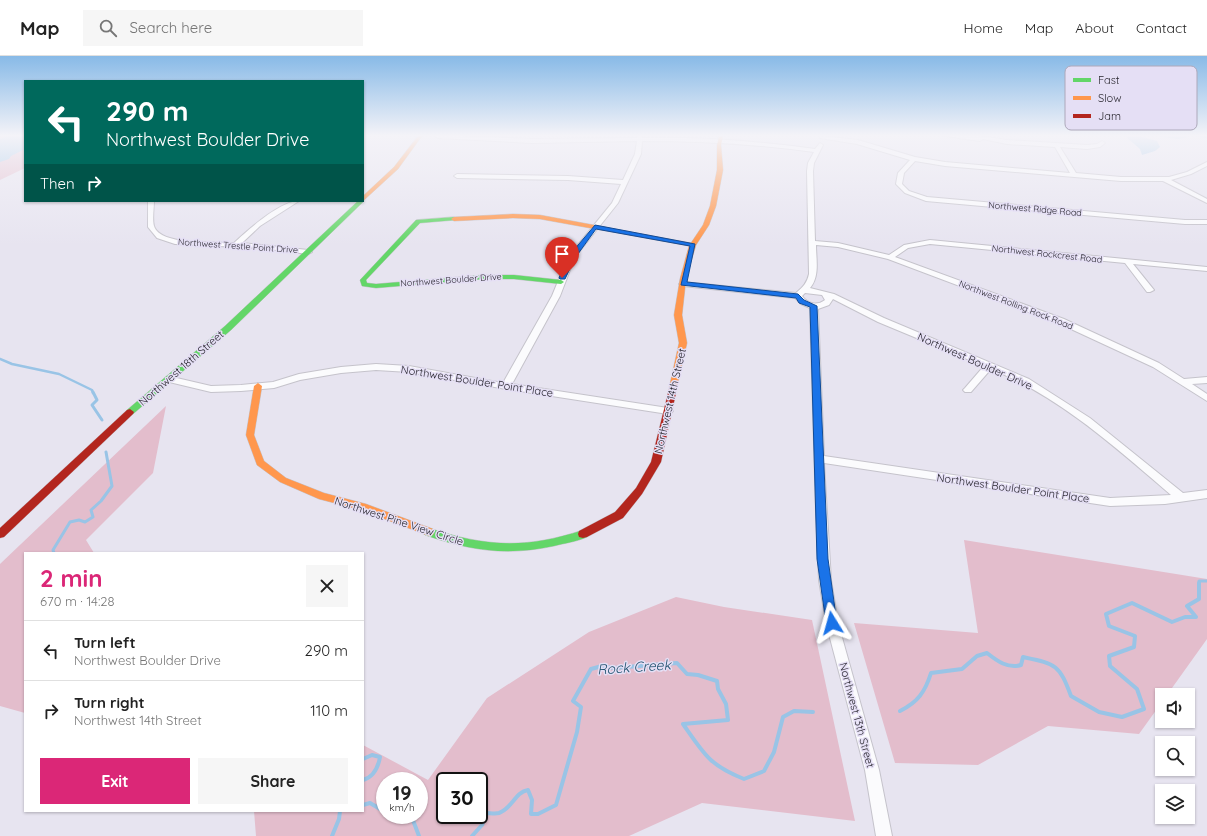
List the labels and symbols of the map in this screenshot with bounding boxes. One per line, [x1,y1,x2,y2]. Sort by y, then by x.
legend [1065,66,1197,130]
text: Fast [1098,73,1120,87]
text: Slow [1098,91,1122,105]
text: Jam [1098,109,1121,123]
street label: Northwest Ridge Road [988,199,1082,218]
street label: Northwest Trestle Point Drive [178,236,298,255]
pin [545,237,579,278]
street label: Northwest Rockcrest Road [991,242,1103,265]
street label: Northwest Boulder Drive [400,270,502,289]
street label: Northwest Rolling Rock Road [957,278,1075,331]
street label: Northwest 18th Street [136,327,227,409]
street label: Northwest Boulder Drive [915,329,1035,393]
street label: Northwest 14th Street [651,347,689,455]
street label: Northwest Boulder Point Place [400,362,554,400]
street label: Northwest Boulder Point Place [936,470,1090,506]
street label: Northwest Pine View Circle [333,494,465,548]
position arrow [811,602,853,644]
water label: Rock Creek [597,655,673,679]
street label: Northwest 13th Street [836,661,878,769]
speed limit sign: 30 [436,772,488,824]

